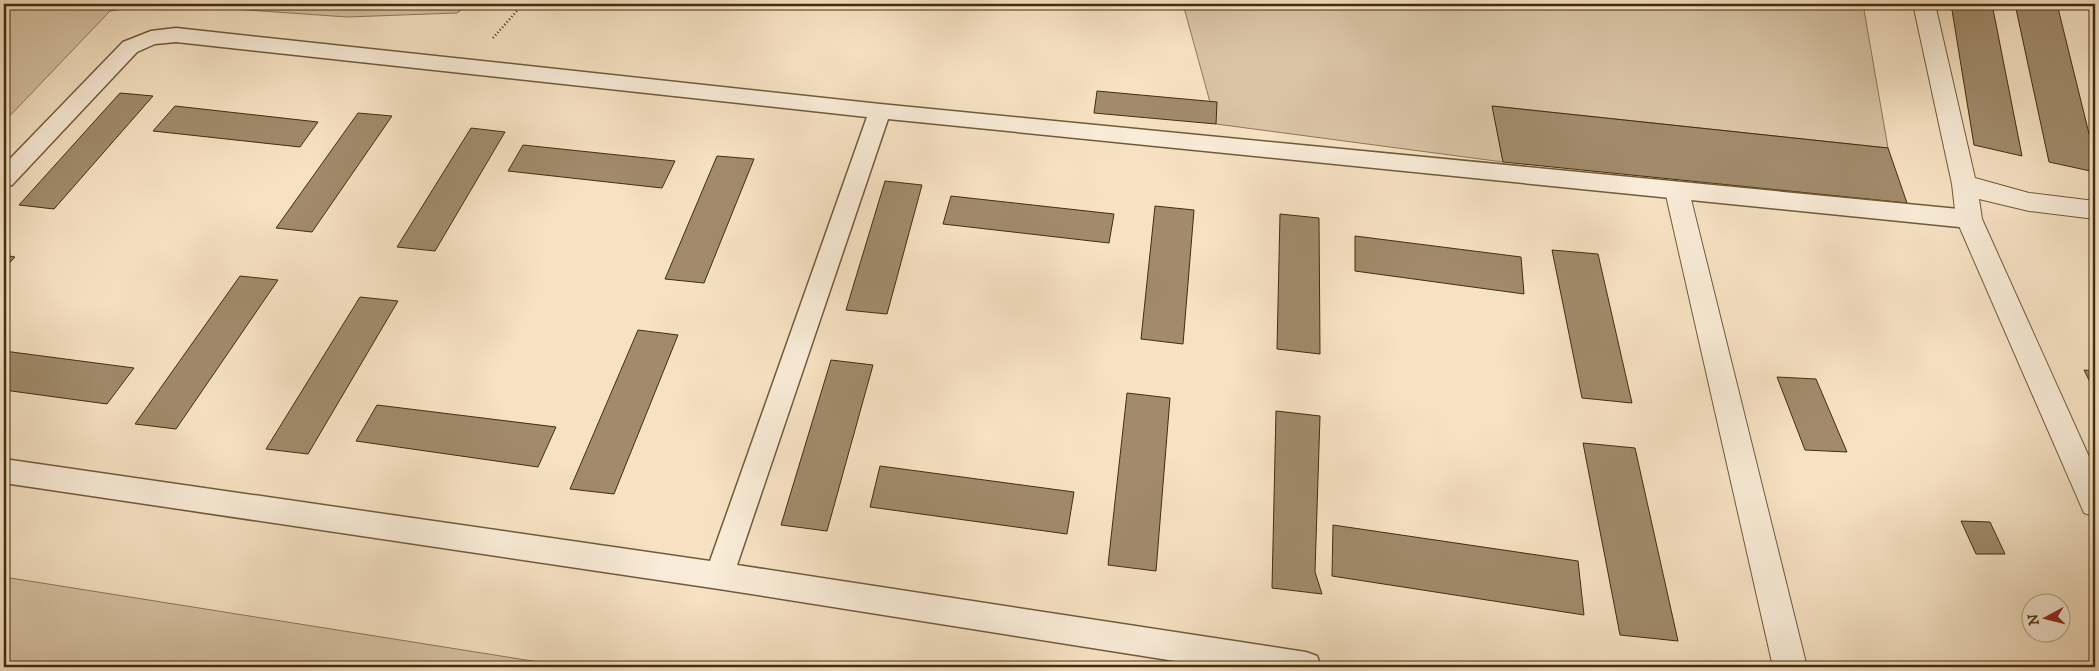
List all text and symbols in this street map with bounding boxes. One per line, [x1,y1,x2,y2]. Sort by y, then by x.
north arrow [2022,594,2072,644]
text: N [2024,612,2044,626]

